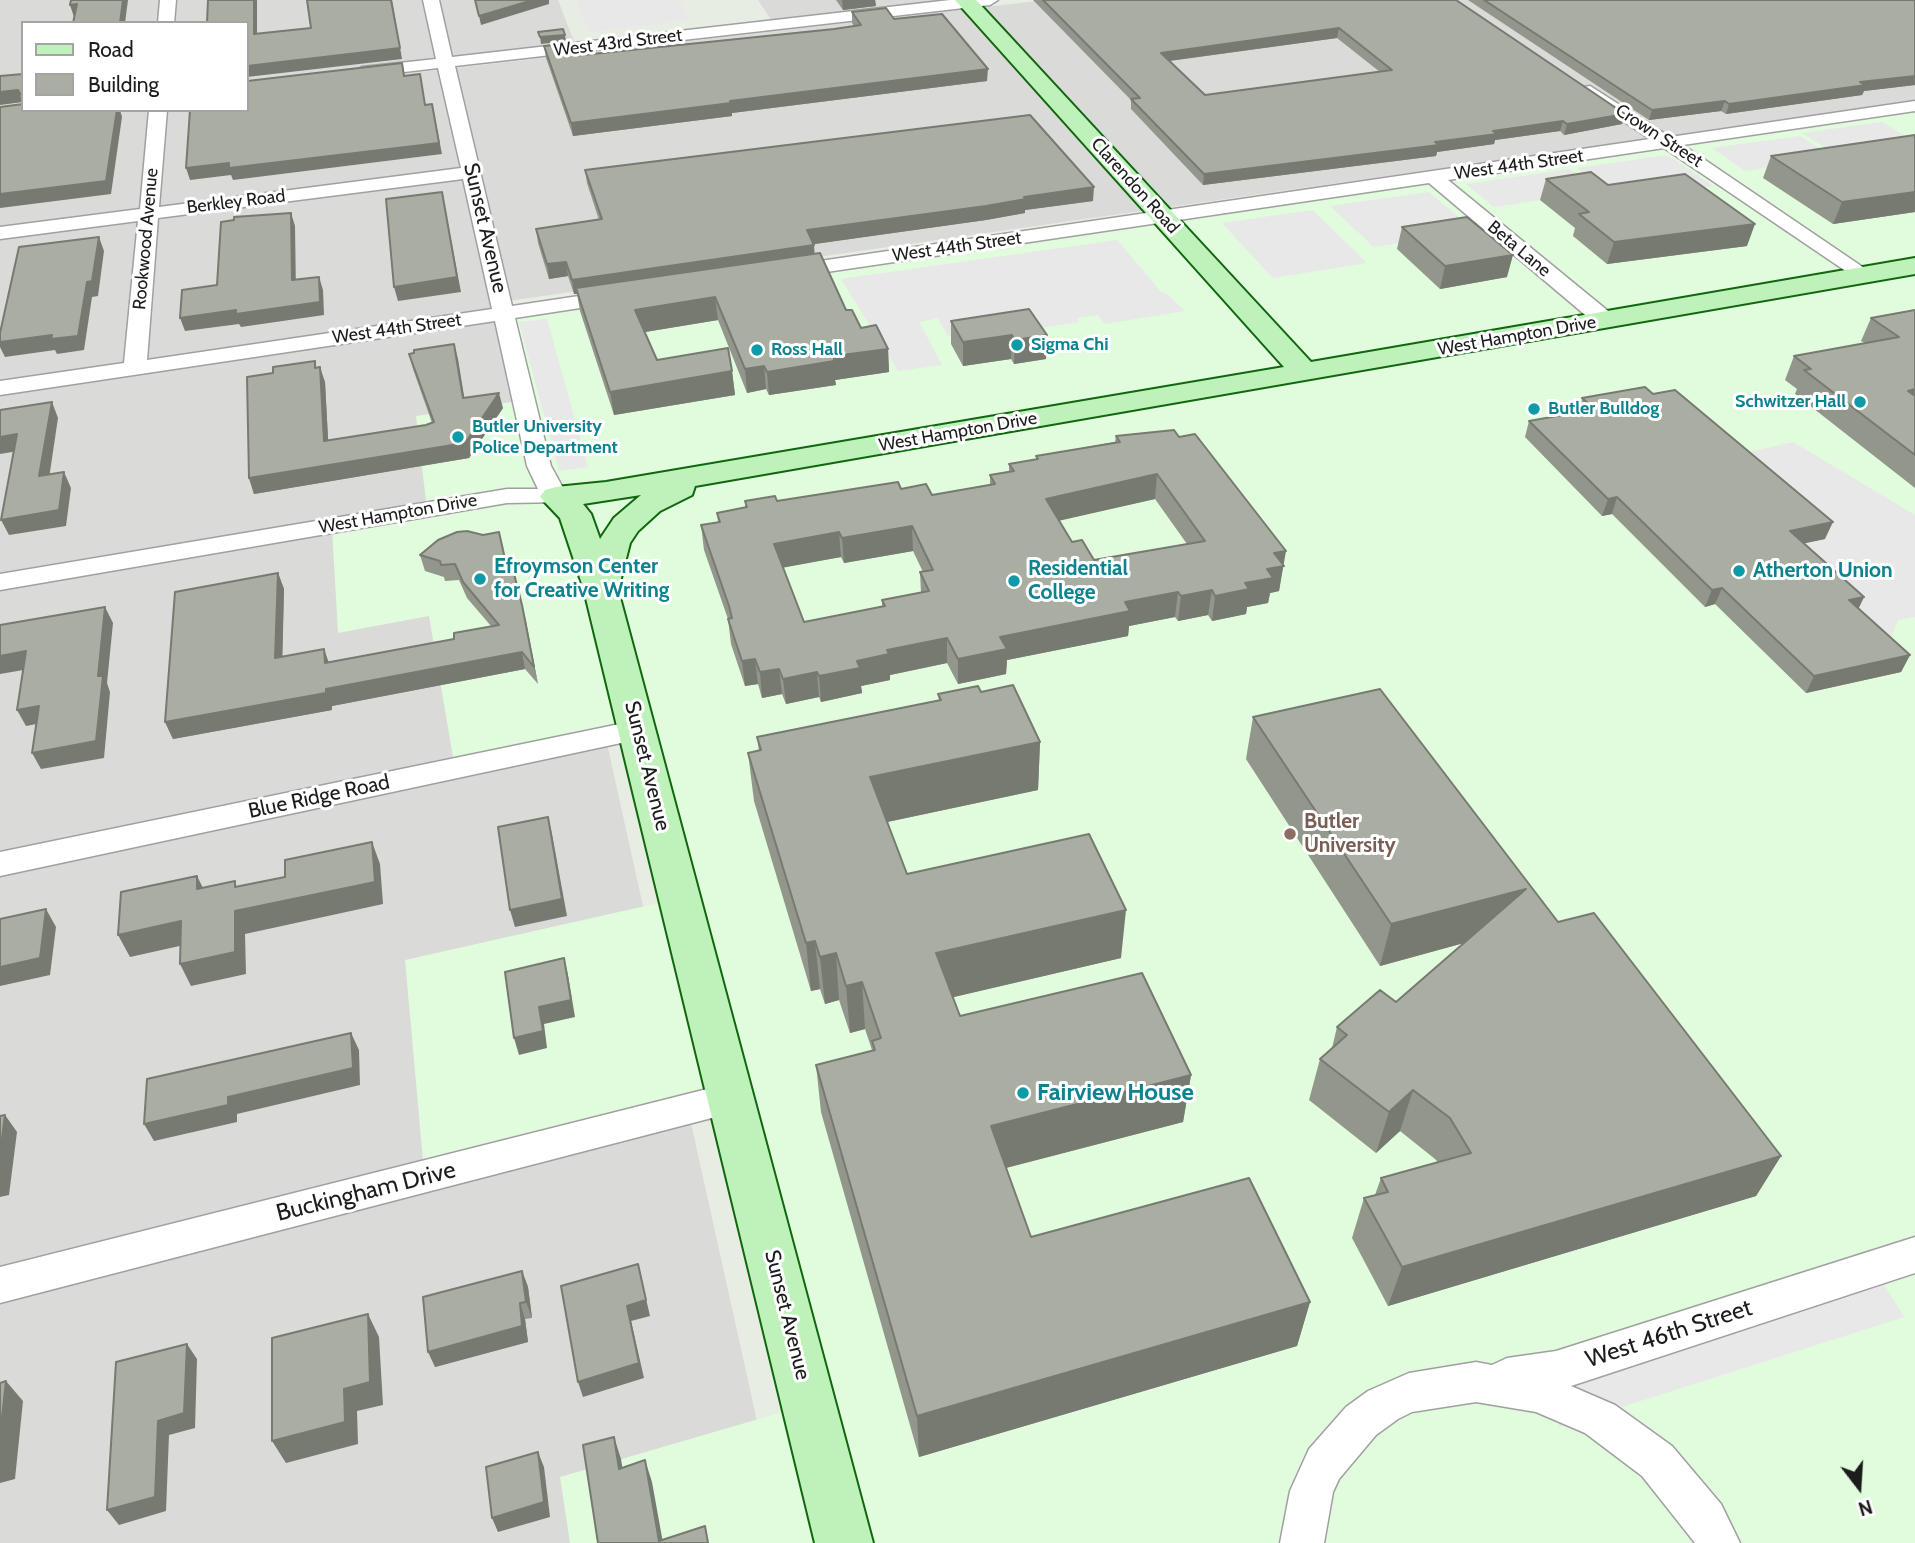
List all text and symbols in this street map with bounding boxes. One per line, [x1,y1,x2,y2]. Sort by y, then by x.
legend [21,21,248,112]
street label: West 43rd Street [553,24,683,62]
text: Road [88,37,134,62]
text: Building [88,72,159,97]
street label: Crown Street [1611,100,1707,172]
street label: Clarendon Road [1086,134,1184,238]
street label: West 44th Street [1453,145,1585,185]
street label: Sunset Avenue [458,161,512,295]
street label: Rookwood Avenue [129,167,163,311]
street label: Berkley Road [185,185,287,219]
street label: Beta Lane [1483,216,1555,282]
street label: West 44th Street [891,227,1023,267]
street label: West 44th Street [331,309,463,349]
street label: West Hampton Drive [1436,311,1598,361]
place label: Sigma Chi [1031,334,1109,356]
marker: Sigma Chi [1009,337,1025,353]
place label: Ross Hall [771,339,843,361]
marker: Ross Hall [749,342,765,358]
place label: Schwitzer Hall [1735,391,1846,413]
marker: Schwitzer Hall [1852,394,1868,410]
place label: Butler Bulldog [1548,398,1659,420]
marker: Butler Bulldog [1526,401,1542,417]
street label: West Hampton Drive [877,407,1039,457]
place label: Butler University Police Department [472,416,618,458]
marker: Butler University Police Department [450,429,466,445]
street label: West Hampton Drive [317,489,479,539]
place label: Efroymson Center for Creative Writing [494,554,669,604]
place label: Residential College [1028,556,1128,606]
place label: Atherton Union [1753,558,1893,584]
marker: Atherton Union [1731,563,1747,579]
marker: Efroymson Center for Creative Writing [472,571,488,587]
marker: Residential College [1006,573,1022,589]
street label: Sunset Avenue [619,699,675,833]
street label: Blue Ridge Road [246,770,392,824]
place label: Butler University [1304,809,1396,859]
marker: Butler University [1282,826,1298,842]
place label: Fairview House [1037,1079,1194,1107]
marker: Fairview House [1015,1085,1031,1101]
street label: Buckingham Drive [273,1156,459,1228]
street label: Sunset Avenue [759,1248,815,1382]
street label: West 46th Street [1582,1294,1756,1374]
north arrow [1824,1452,1894,1522]
text: N [1855,1495,1875,1521]

